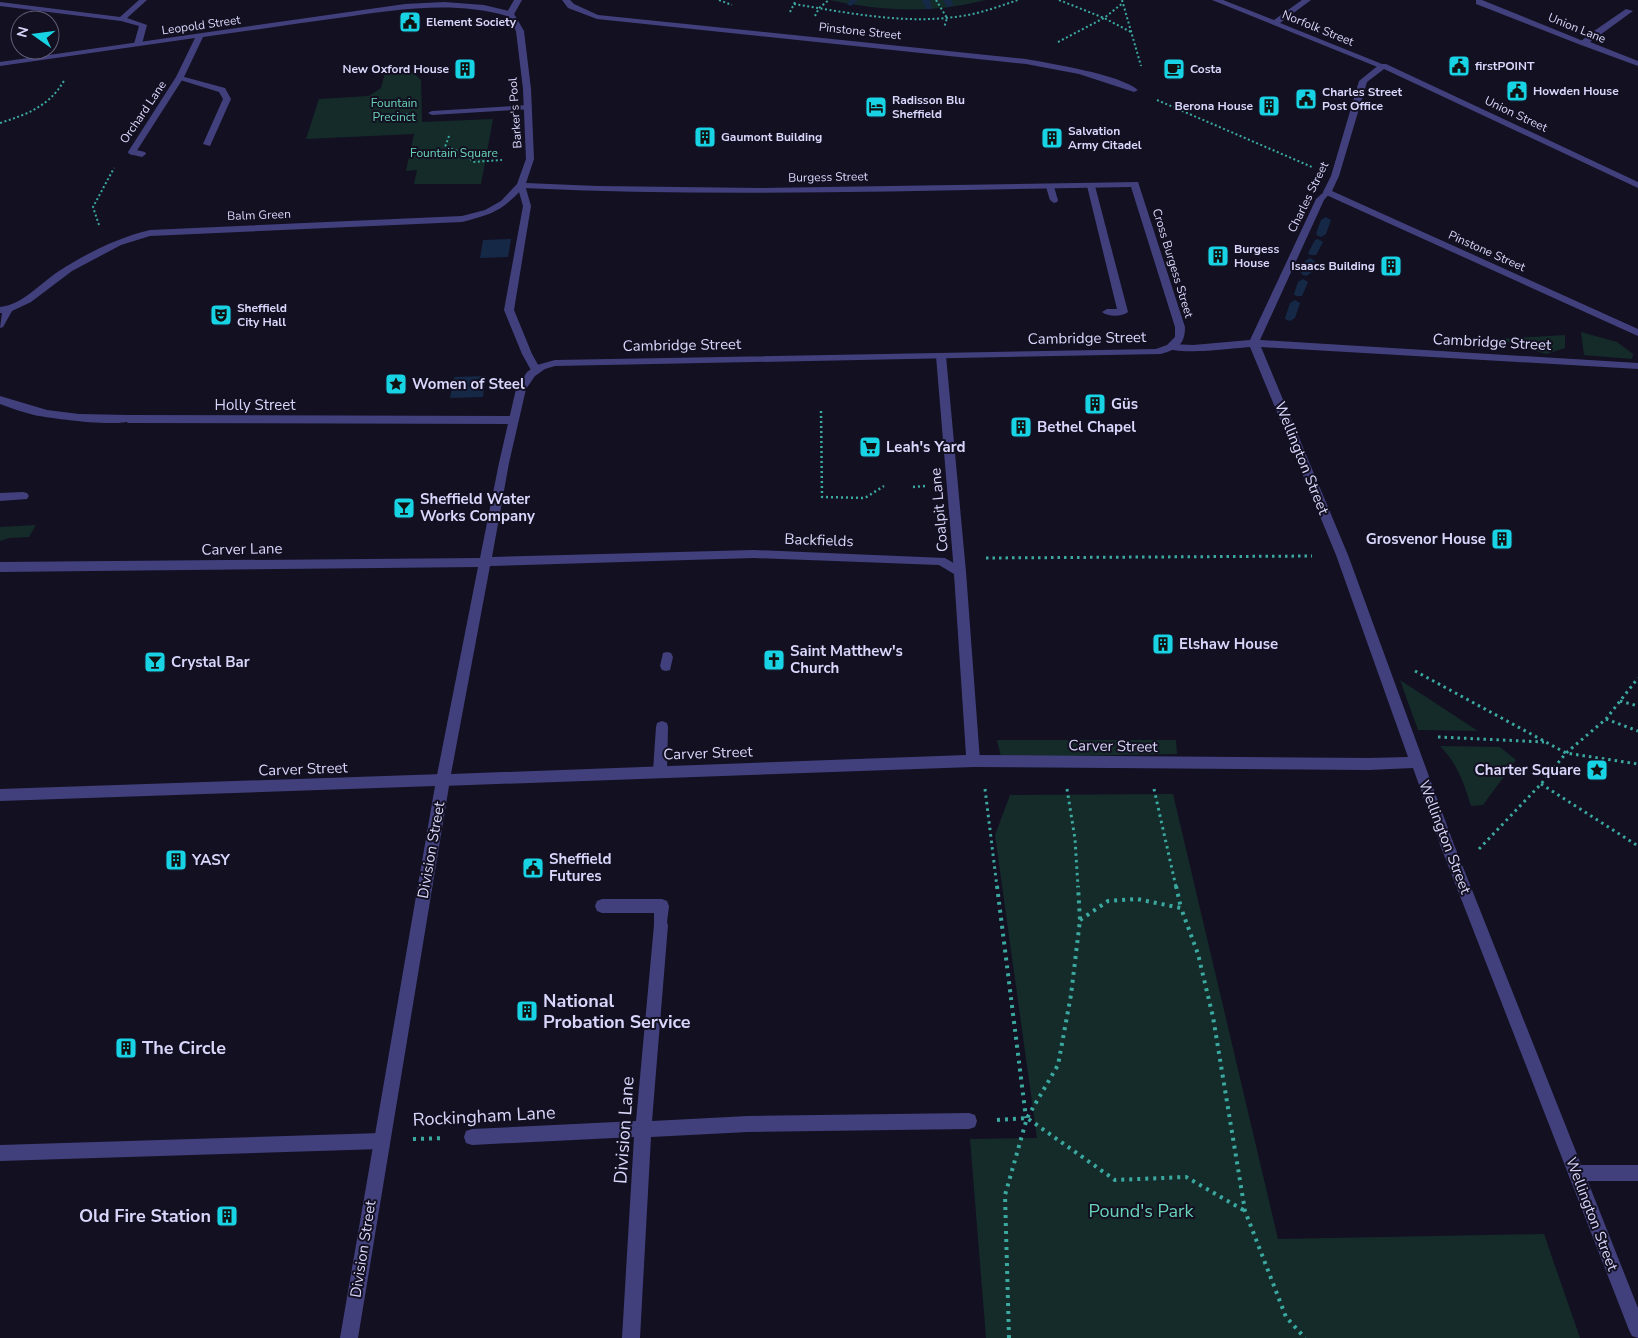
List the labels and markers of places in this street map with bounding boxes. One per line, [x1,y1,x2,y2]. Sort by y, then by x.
public building icon: Element Society [398,10,422,34]
place label: Element Society [426,14,517,30]
public building icon: firstPOINT [1447,54,1471,78]
building icon: New Oxford House [453,57,477,81]
cafe icon: Costa [1162,57,1186,81]
place label: firstPOINT [1475,58,1535,74]
place label: New Oxford House [342,61,449,77]
place label: Costa [1190,61,1222,77]
public building icon: Howden House [1505,79,1529,103]
place label: Howden House [1533,83,1619,99]
place label: Charles Street Post Office [1322,84,1403,114]
public building icon: Charles Street Post Office [1294,87,1318,111]
place label: Radisson Blu Sheffield [892,92,965,122]
building icon: Berona House [1257,94,1281,118]
hotel icon: Radisson Blu Sheffield [864,95,888,119]
place label: Berona House [1174,98,1253,114]
place label: Salvation Army Citadel [1068,123,1142,153]
building icon: Gaumont Building [693,125,717,149]
building icon: Salvation Army Citadel [1040,126,1064,150]
place label: Gaumont Building [721,129,822,145]
place label: Burgess House [1234,241,1279,271]
building icon: Burgess House [1206,244,1230,268]
building icon: Isaacs Building [1379,254,1403,278]
place label: Isaacs Building [1291,258,1375,274]
place label: Sheffield City Hall [237,300,287,330]
theatre icon: Sheffield City Hall [209,303,233,327]
place icon: Women of Steel [384,372,408,396]
place label: Women of Steel [412,374,525,394]
building icon: Güs [1083,392,1107,416]
place label: Güs [1111,394,1138,414]
building icon: Bethel Chapel [1009,415,1033,439]
place label: Bethel Chapel [1037,417,1136,437]
supermarket icon: Leah's Yard [858,435,882,459]
place label: Leah's Yard [886,437,966,457]
place label: Sheffield Water Works Company [420,489,535,526]
bar icon: Sheffield Water Works Company [392,496,416,520]
building icon: Grosvenor House [1490,527,1514,551]
place label: Grosvenor House [1366,529,1486,549]
building icon: Elshaw House [1151,632,1175,656]
place label: Elshaw House [1179,634,1278,654]
place label: Saint Matthew's Church [790,641,903,678]
church icon: Saint Matthew's Church [762,648,786,672]
bar icon: Crystal Bar [143,650,167,674]
place label: Crystal Bar [171,652,250,672]
place icon: Charter Square [1585,758,1609,782]
place label: Charter Square [1475,760,1581,780]
building icon: YASY [164,848,188,872]
place label: Sheffield Futures [549,849,611,886]
place label: YASY [191,850,231,870]
public building icon: Sheffield Futures [521,856,545,880]
place label: National Probation Service [543,989,691,1034]
building icon: National Probation Service [515,999,539,1023]
building icon: The Circle [114,1036,138,1060]
place label: The Circle [142,1036,226,1060]
place label: Old Fire Station [79,1204,211,1228]
building icon: Old Fire Station [215,1204,239,1228]

